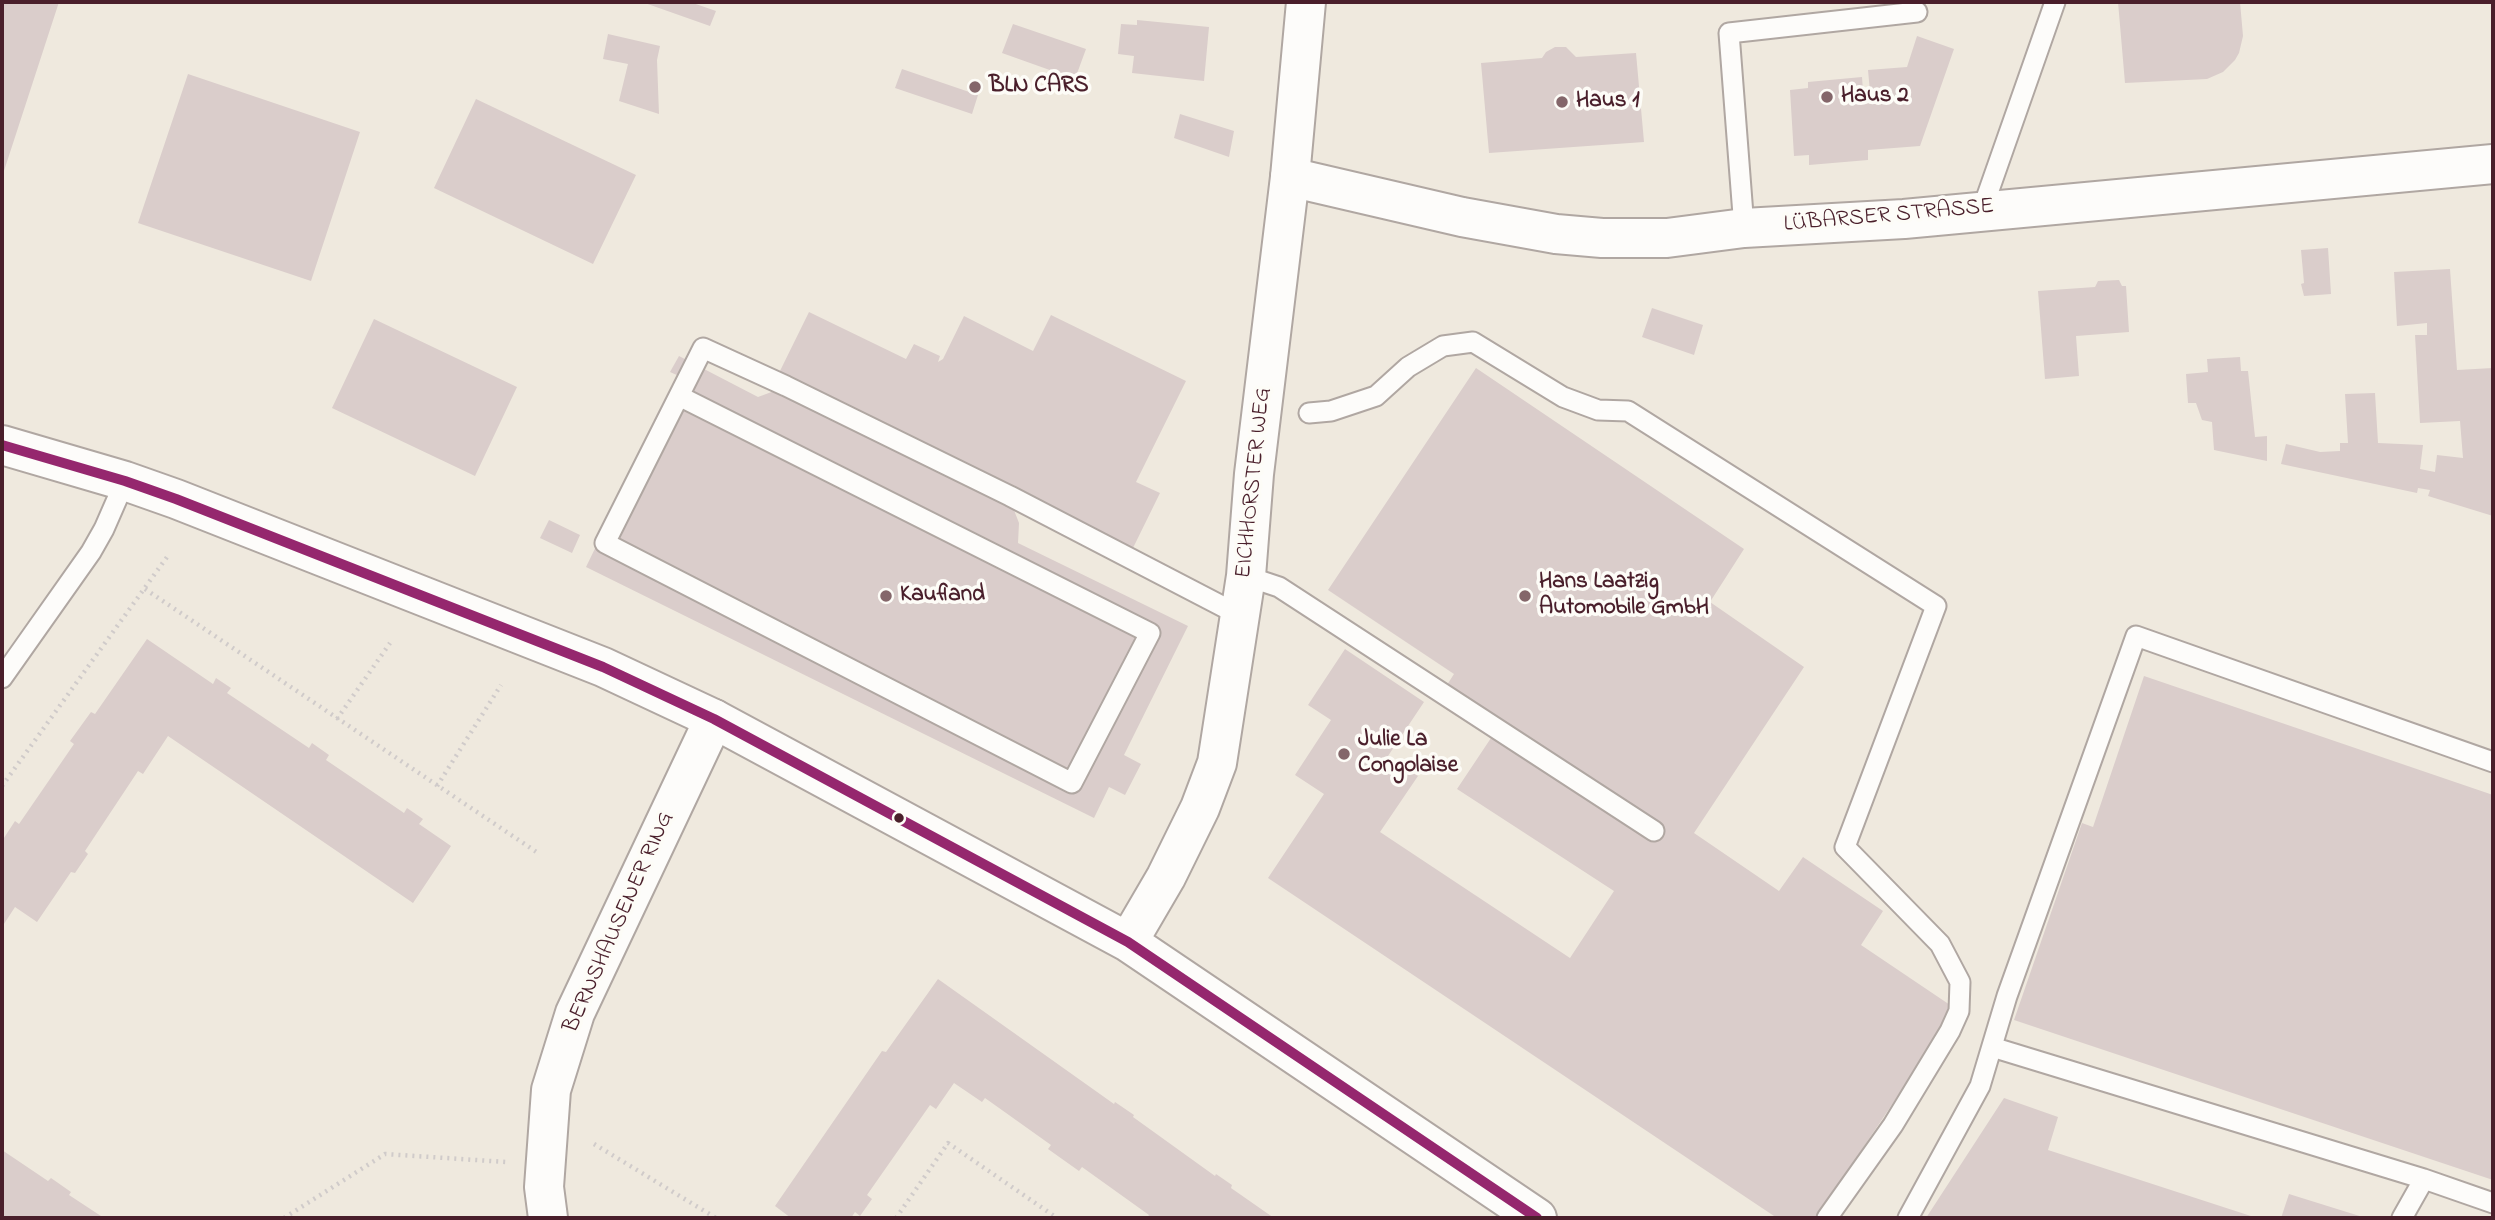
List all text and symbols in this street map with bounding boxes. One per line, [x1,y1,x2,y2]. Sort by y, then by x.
place label: BLN CARS [989,73,1089,101]
marker: BLN CARS [967,79,983,95]
place label: Haus 2 [1841,83,1909,111]
place label: Haus 1 [1576,88,1640,116]
marker: Haus 2 [1819,89,1835,105]
marker: Haus 1 [1554,94,1570,110]
street label: LÜBARSER STRASSE [1783,194,1995,240]
street label: EICHHORSTER WEG [1231,386,1279,580]
place label: Hans Laatzig Automobile GmbH [1539,569,1709,623]
place label: Kaufland [900,582,985,610]
marker: Kaufland [878,588,894,604]
marker: Hans Laatzig Automobile GmbH [1517,588,1533,604]
place label: Julie La Congolaise [1358,727,1458,781]
marker: Julie La Congolaise [1336,746,1352,762]
street label: BERNSHAUSENER RING [559,808,681,1038]
unlabelled marker [892,811,906,825]

